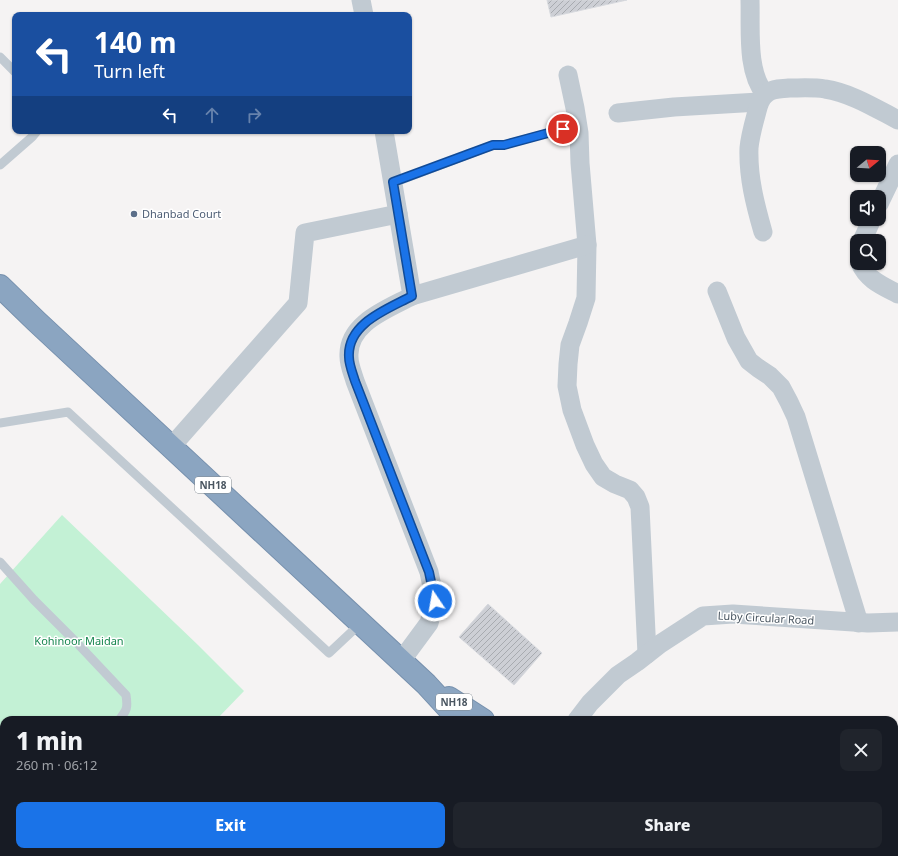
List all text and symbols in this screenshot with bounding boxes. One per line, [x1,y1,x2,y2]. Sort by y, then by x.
text: 140 m [94,23,177,61]
icon: left [28,28,80,80]
text: Turn left [94,59,165,83]
icon: left [159,104,181,126]
icon: ahead [201,104,223,126]
icon: right [243,104,265,126]
pin [546,112,580,146]
icon: arrive [552,118,574,140]
north arrow [850,146,886,182]
map controls [850,146,886,270]
button: sound [850,190,886,226]
place label: Dhanbad Court [142,206,221,221]
marker: Dhanbad Court [129,209,139,219]
button: search [850,234,886,270]
road number: NH18 [195,477,231,493]
position arrow [414,580,456,622]
street label: Luby Circular Road [717,607,815,628]
park label: Kohinoor Maidan [34,633,124,648]
road number: NH18 [436,694,472,710]
text: 1 min [16,724,83,757]
button: close [840,729,882,771]
text: 260 m · 06:12 [16,756,97,774]
button: Exit [16,802,445,848]
button: Share [453,802,882,848]

